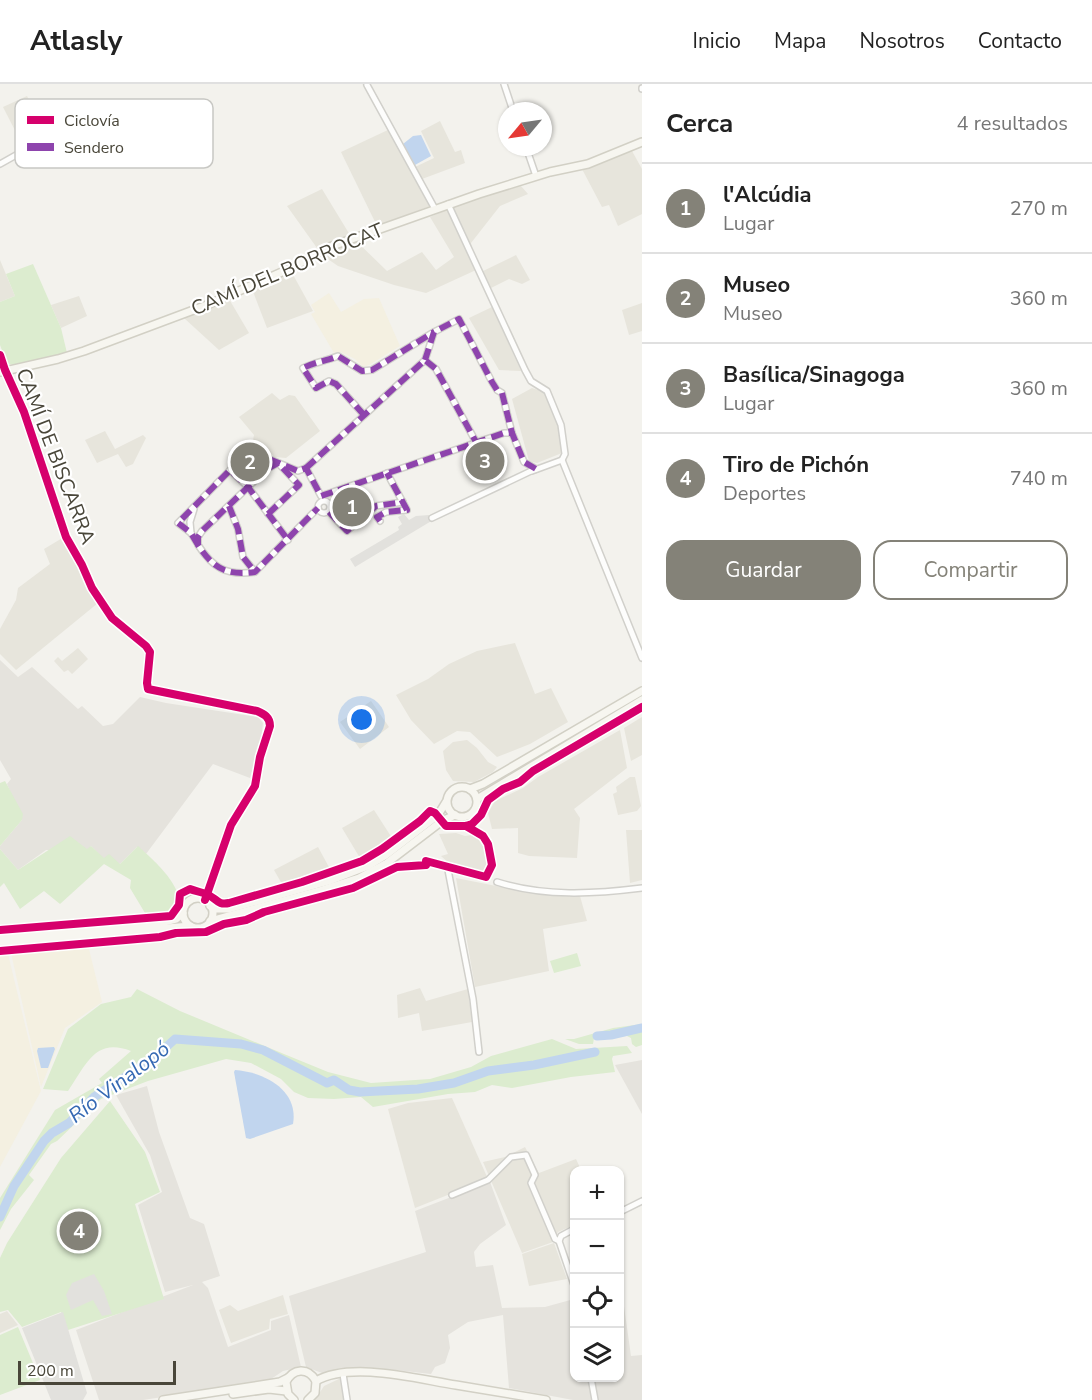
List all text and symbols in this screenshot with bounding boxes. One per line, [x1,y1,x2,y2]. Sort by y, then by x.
text: Atlasly [30,22,122,60]
text: Inicio [693,27,741,55]
text: Mapa [774,27,826,55]
text: Nosotros [859,27,945,55]
text: Contacto [978,27,1062,55]
legend [15,99,213,168]
north arrow [498,102,552,156]
text: Cerca [666,106,733,141]
text: Ciclovía [64,110,120,132]
text: 4 resultados [957,110,1068,137]
text: Sendero [64,137,124,159]
text: l'Alcúdia [723,180,812,210]
text: 1 [680,195,692,222]
text: 270 m [1010,195,1068,222]
text: Lugar [723,210,774,237]
street label: CAMÍ DEL BORROCAT [187,217,388,322]
text: Museo [723,270,790,300]
text: 2 [680,285,692,312]
text: 360 m [1010,285,1068,312]
text: Museo [723,300,783,327]
text: Basílica/Sinagoga [723,360,905,390]
street label: CAMÍ DE BISCARRA [10,364,102,548]
text: 3 [680,375,692,402]
text: 360 m [1010,375,1068,402]
text: Lugar [723,390,774,417]
pin: 3 [466,438,504,484]
pin: 2 [230,440,270,484]
text: Tiro de Pichón [723,450,869,480]
text: 4 [680,465,692,492]
text: 740 m [1010,465,1068,492]
text: Deportes [723,480,806,507]
pin: 1 [332,484,372,530]
button: Guardar [666,540,861,600]
button: Compartir [873,540,1068,600]
your location [347,705,376,734]
water label: Río Vinalopó [63,1035,175,1129]
map controls [570,1166,624,1382]
button: + [570,1166,624,1220]
pin: 4 [60,1208,98,1254]
button: − [570,1220,624,1274]
button: locate [570,1274,624,1328]
button: layers [570,1328,624,1382]
scale bar [18,1358,176,1386]
text: 200 m [27,1360,74,1382]

